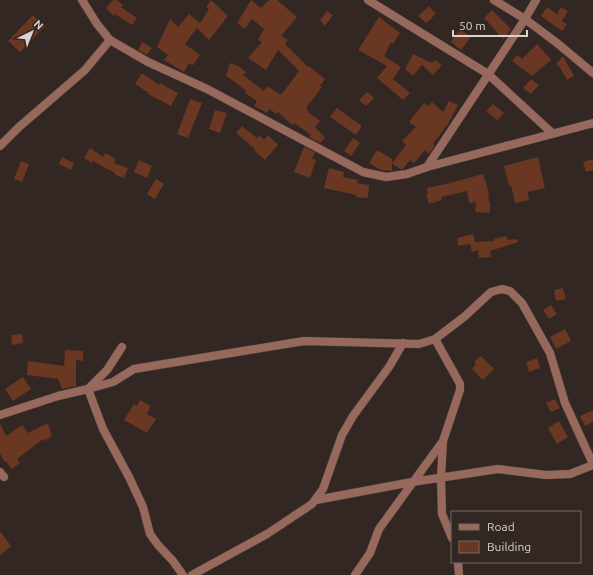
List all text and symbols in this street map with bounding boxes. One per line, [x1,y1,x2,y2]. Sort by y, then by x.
north arrow [12,12,52,52]
scale bar [453,12,527,38]
text: N [32,17,46,32]
text: 50 m [459,19,486,32]
legend [451,511,581,563]
text: Road [487,520,515,533]
text: Building [487,540,531,553]

